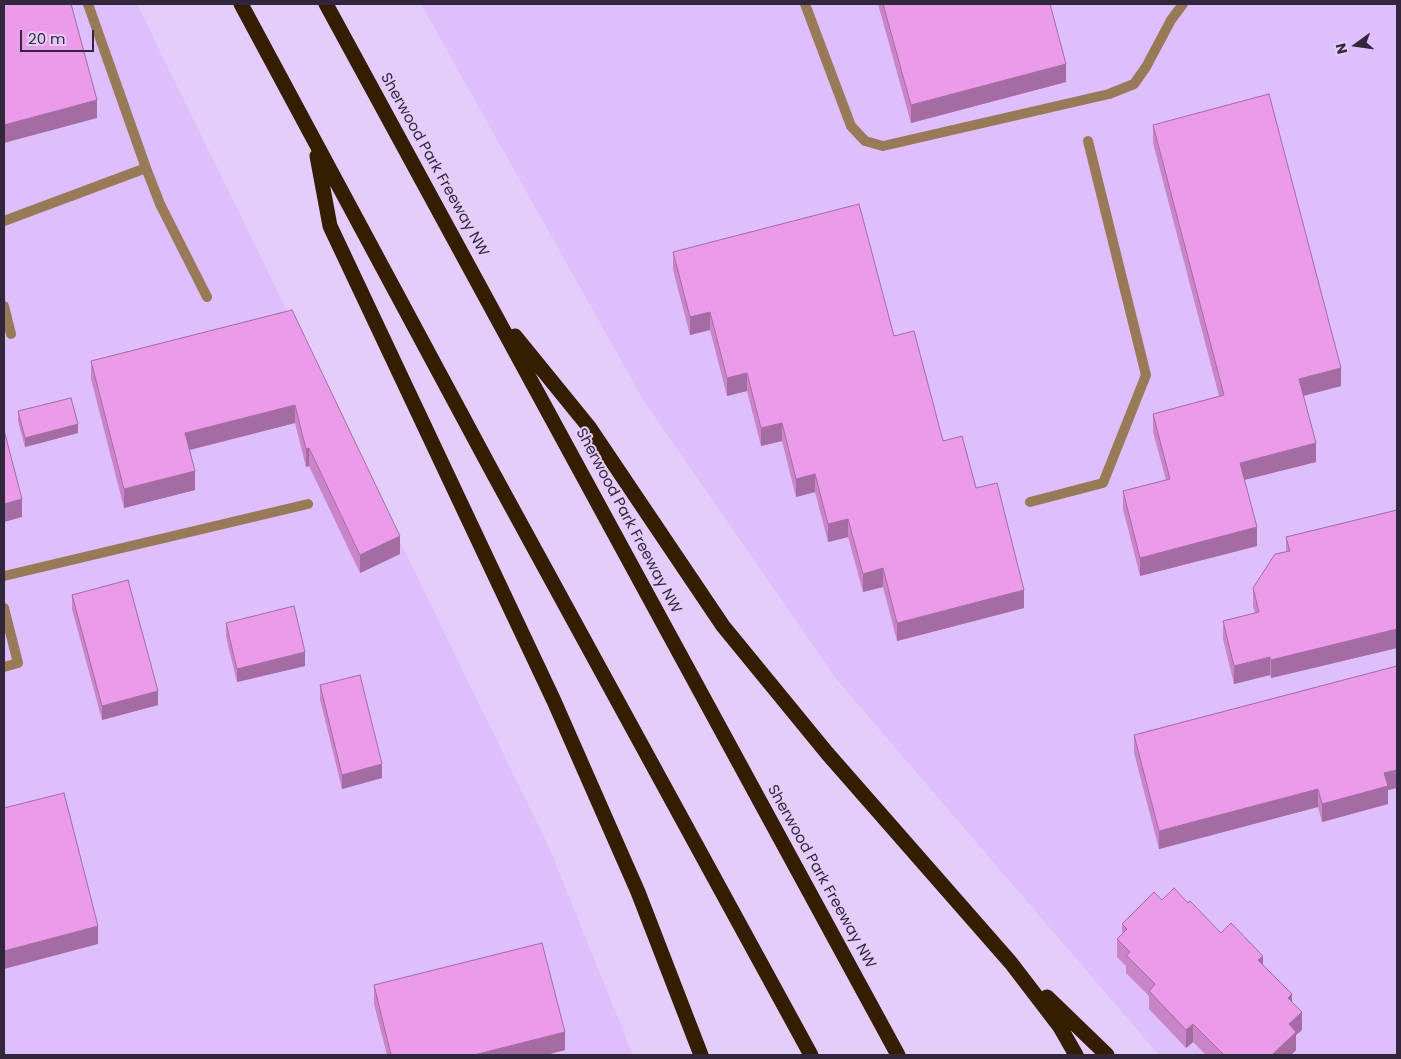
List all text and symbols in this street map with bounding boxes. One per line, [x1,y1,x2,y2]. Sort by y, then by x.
scale bar [22,20,96,52]
north arrow [1331,20,1381,70]
text: 20 m [28,28,66,49]
text: N [1330,41,1352,56]
street label: Sherwood Park Freeway NW [376,70,492,260]
street label: Sherwood Park Freeway NW [571,425,685,617]
street label: Sherwood Park Freeway NW [763,782,879,972]

